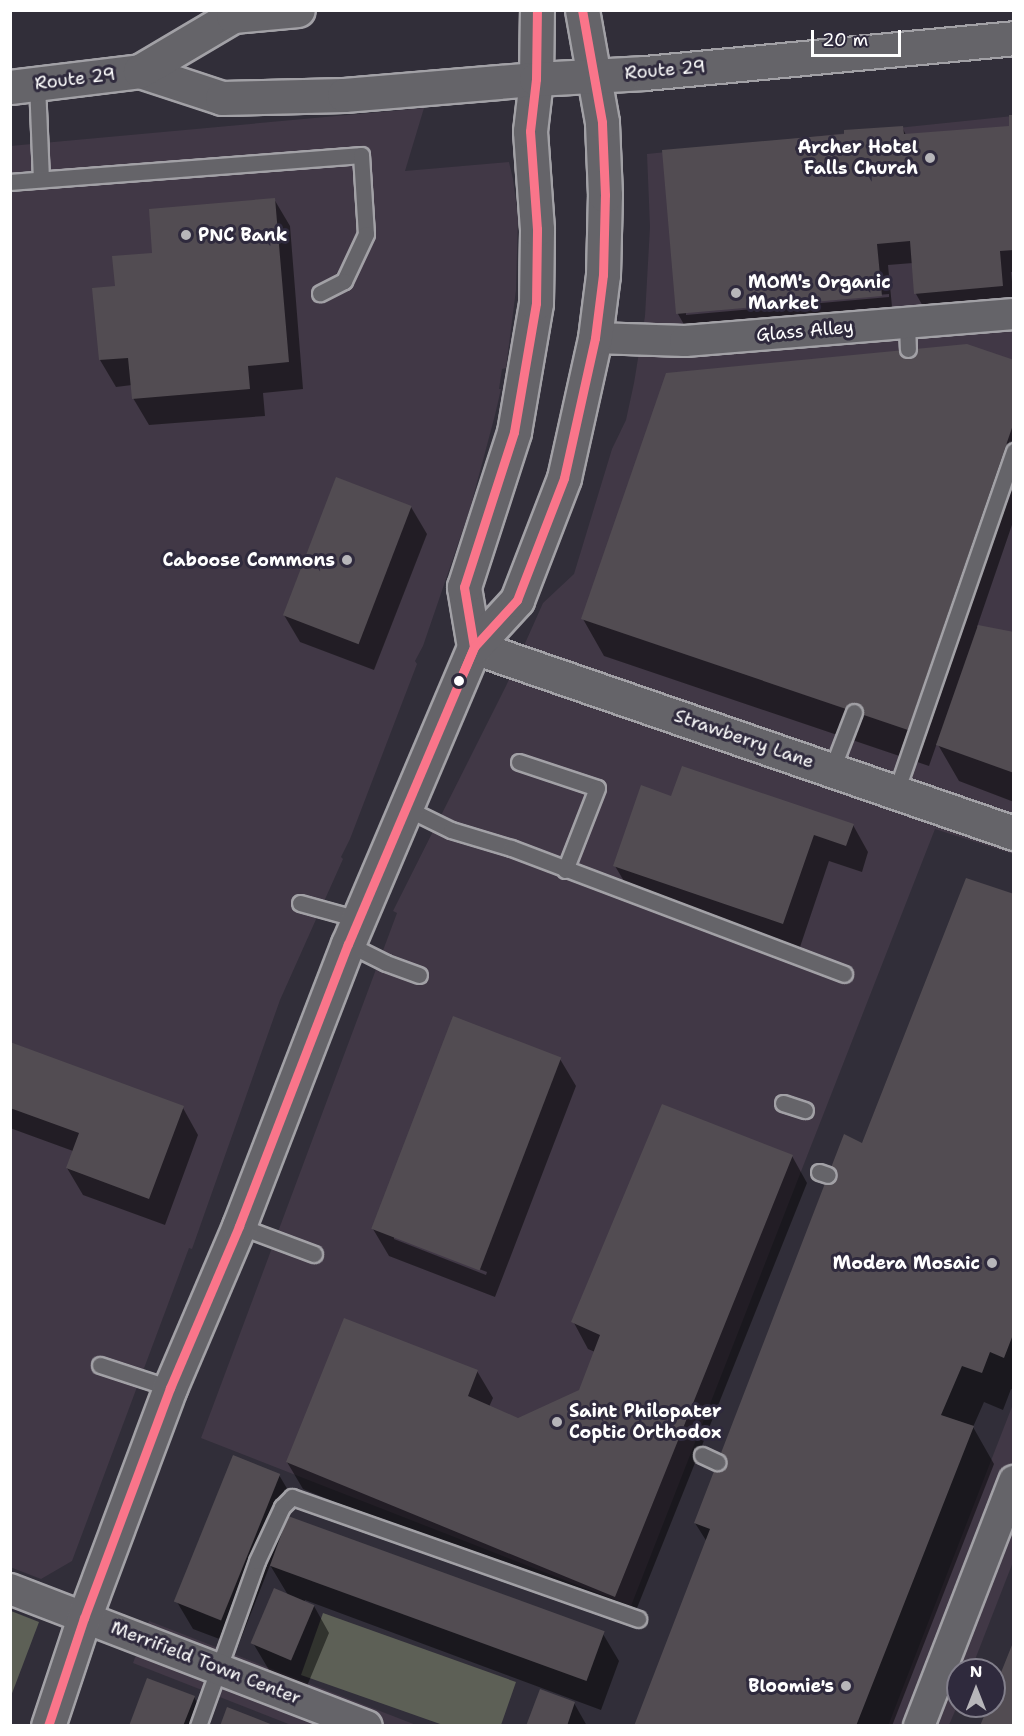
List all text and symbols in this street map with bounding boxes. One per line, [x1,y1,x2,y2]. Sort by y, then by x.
scale bar [814,18,904,56]
text: 20 m [822,28,868,52]
street label: Route 29 [624,56,706,84]
street label: Route 29 [33,63,117,95]
place label: Archer Hotel Falls Church [798,137,918,180]
marker: Archer Hotel Falls Church [923,151,937,165]
place label: PNC Bank [198,224,287,246]
marker: PNC Bank [179,228,193,242]
place label: MOM's Organic Market [748,272,891,314]
marker: MOM's Organic Market [729,286,743,300]
street label: Glass Alley [755,316,855,346]
place label: Caboose Commons [162,549,335,571]
marker: Caboose Commons [340,553,354,567]
unlabelled marker [453,675,465,687]
street label: Strawberry Lane [671,705,817,773]
place label: Modera Mosaic [833,1252,980,1274]
marker: Modera Mosaic [985,1256,999,1270]
place label: Saint Philopater Coptic Orthodox [569,1401,722,1444]
marker: Saint Philopater Coptic Orthodox [550,1415,564,1429]
street label: Merrifield Town Center [108,1617,304,1709]
north arrow [946,1658,1006,1718]
text: N [970,1661,982,1682]
place label: Bloomie's [748,1675,834,1697]
marker: Bloomie's [839,1679,853,1693]

